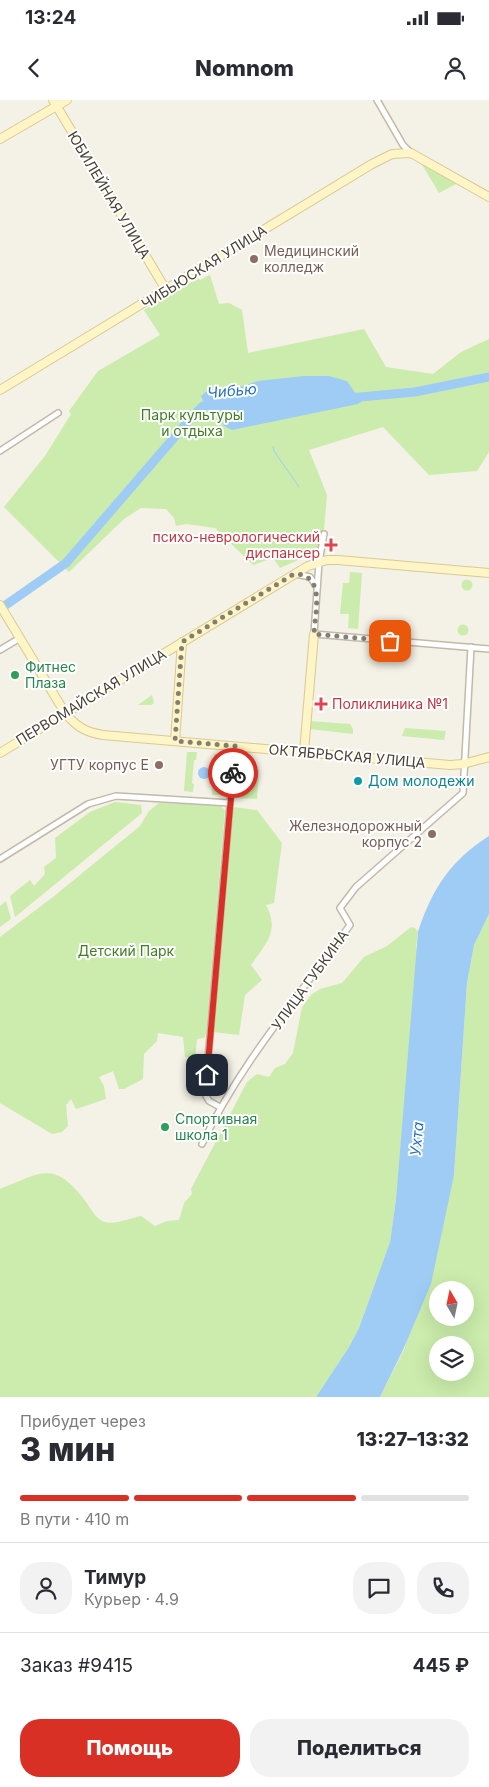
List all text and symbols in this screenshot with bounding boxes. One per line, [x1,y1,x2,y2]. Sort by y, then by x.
text: 13:24 [25,6,76,29]
icon: back [20,54,48,82]
icon: person [441,54,469,82]
text: Nomnom [195,55,294,81]
street label: ЮБИЛЕЙНАЯ УЛИЦА [65,127,155,262]
street label: ЧИБЬЮСКАЯ УЛИЦА [138,221,270,312]
place label: Медицинский колледж [264,242,359,275]
marker: Медицинский колледж [248,253,260,265]
water label: Чибью [207,379,257,402]
park label: Парк культуры и отдыха [141,406,243,439]
place label: психо-неврологический диспансер [153,528,320,561]
marker: психо-неврологический диспансер [324,538,338,552]
pin [369,620,411,662]
icon: bag [376,627,404,655]
street label: ПЕРВОМАЙСКАЯ УЛИЦА [12,644,169,748]
place label: Фитнес Плаза [25,658,76,691]
marker: Фитнес Плаза [9,669,21,681]
place label: Поликлиника №1 [332,695,448,712]
marker: Поликлиника №1 [314,697,328,711]
street label: ОКТЯБРЬСКАЯ УЛИЦА [268,740,426,771]
courier [208,748,258,798]
place label: УГТУ корпус Е [50,756,149,773]
marker: УГТУ корпус Е [153,759,165,771]
icon: bike [219,759,247,787]
place label: Дом молодежи [368,772,474,789]
marker: Дом молодежи [352,775,364,787]
place label: Железнодорожный корпус 2 [289,817,422,850]
marker: Железнодорожный корпус 2 [426,828,438,840]
street label: УЛИЦА ГУБКИНА [268,926,352,1033]
park label: Детский Парк [78,942,175,959]
pin [186,1054,228,1096]
icon: home [193,1061,221,1089]
place label: Спортивная школа 1 [175,1110,257,1143]
marker: Спортивная школа 1 [159,1121,171,1133]
water label: Ухта [406,1121,427,1157]
north arrow [429,1281,474,1326]
map controls [429,1281,474,1381]
button: layers [429,1336,474,1381]
text: Прибудет через [20,1411,146,1431]
text: 13:27–13:32 [356,1428,469,1451]
text: 3 мин [20,1430,115,1469]
text: В пути · 410 m [20,1509,129,1529]
button: person [20,1562,72,1614]
button: chat [353,1562,405,1614]
button: phone [417,1562,469,1614]
text: Тимур [84,1566,146,1589]
text: Курьер · 4.9 [84,1589,179,1609]
text: Заказ #9415 [20,1654,133,1677]
text: 445 ₽ [413,1654,469,1677]
button: Помощь [20,1719,240,1777]
button: Поделиться [250,1719,469,1777]

